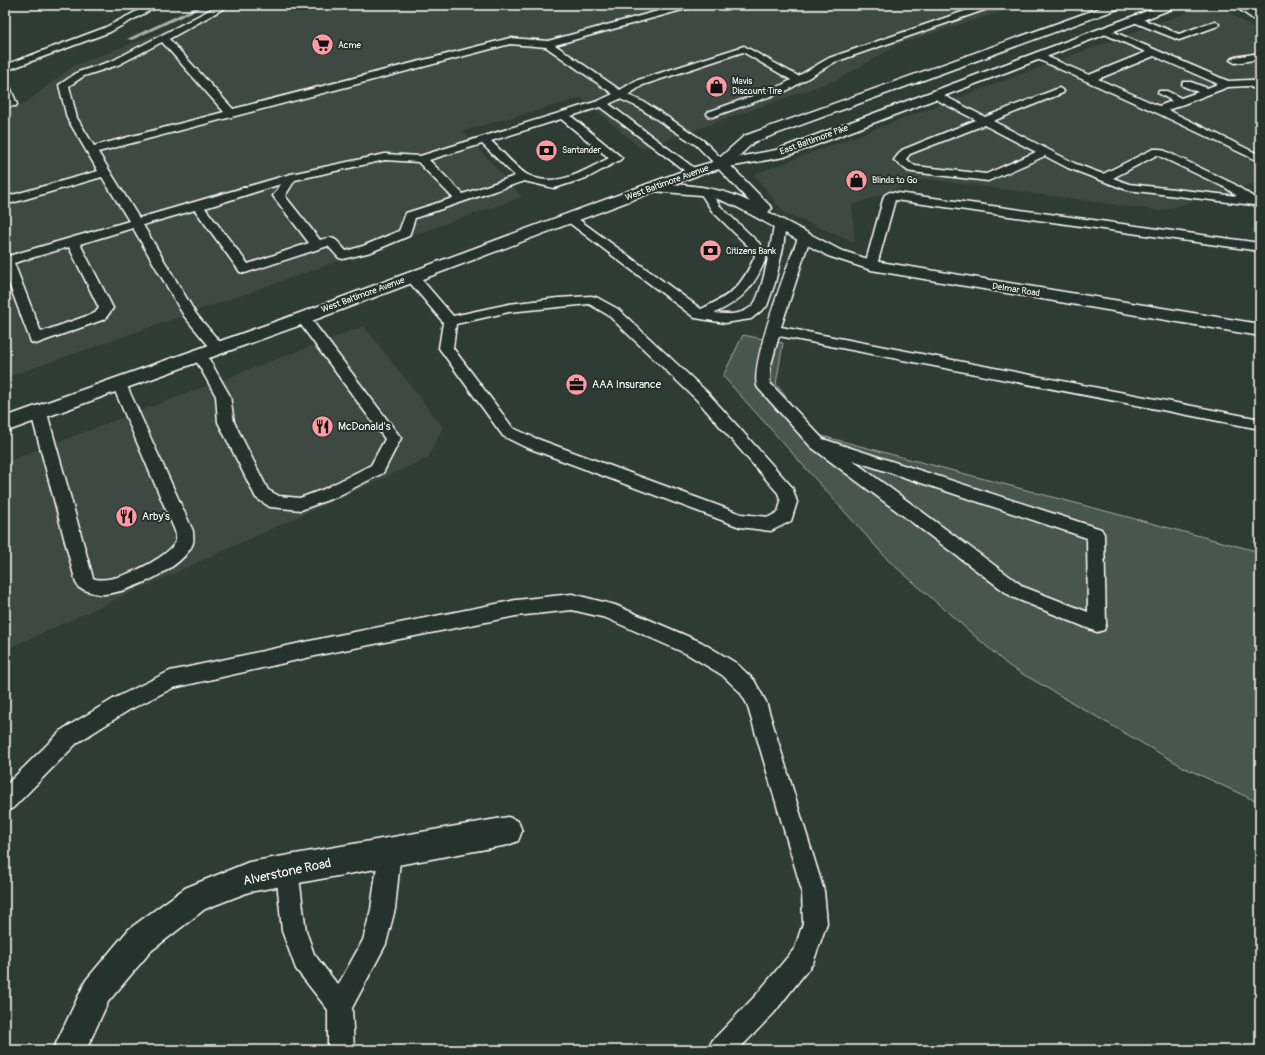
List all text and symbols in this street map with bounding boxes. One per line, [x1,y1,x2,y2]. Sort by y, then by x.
supermarket icon: Acme [310,32,336,58]
place label: Acme [338,40,361,51]
shop icon: Mavis Discount Tire [703,73,729,99]
place label: Mavis Discount Tire [732,76,782,97]
street label: East Baltimore Pike [778,122,850,157]
bank icon: Santander [534,137,560,163]
place label: Santander [562,145,602,156]
street label: West Baltimore Avenue [624,163,711,203]
shop icon: Blinds to Go [843,167,869,193]
place label: Blinds to Go [872,175,918,186]
bank icon: Citizens Bank [697,238,723,264]
place label: Citizens Bank [726,246,776,257]
street label: West Baltimore Avenue [320,275,407,315]
street label: Delmar Road [991,281,1041,299]
office icon: AAA Insurance [563,371,589,397]
place label: AAA Insurance [592,378,662,391]
restaurant icon: McDonald's [310,413,336,439]
place label: McDonald's [338,420,391,433]
restaurant icon: Arby's [114,503,140,529]
place label: Arby's [142,510,170,523]
street label: Alverstone Road [241,855,333,889]

